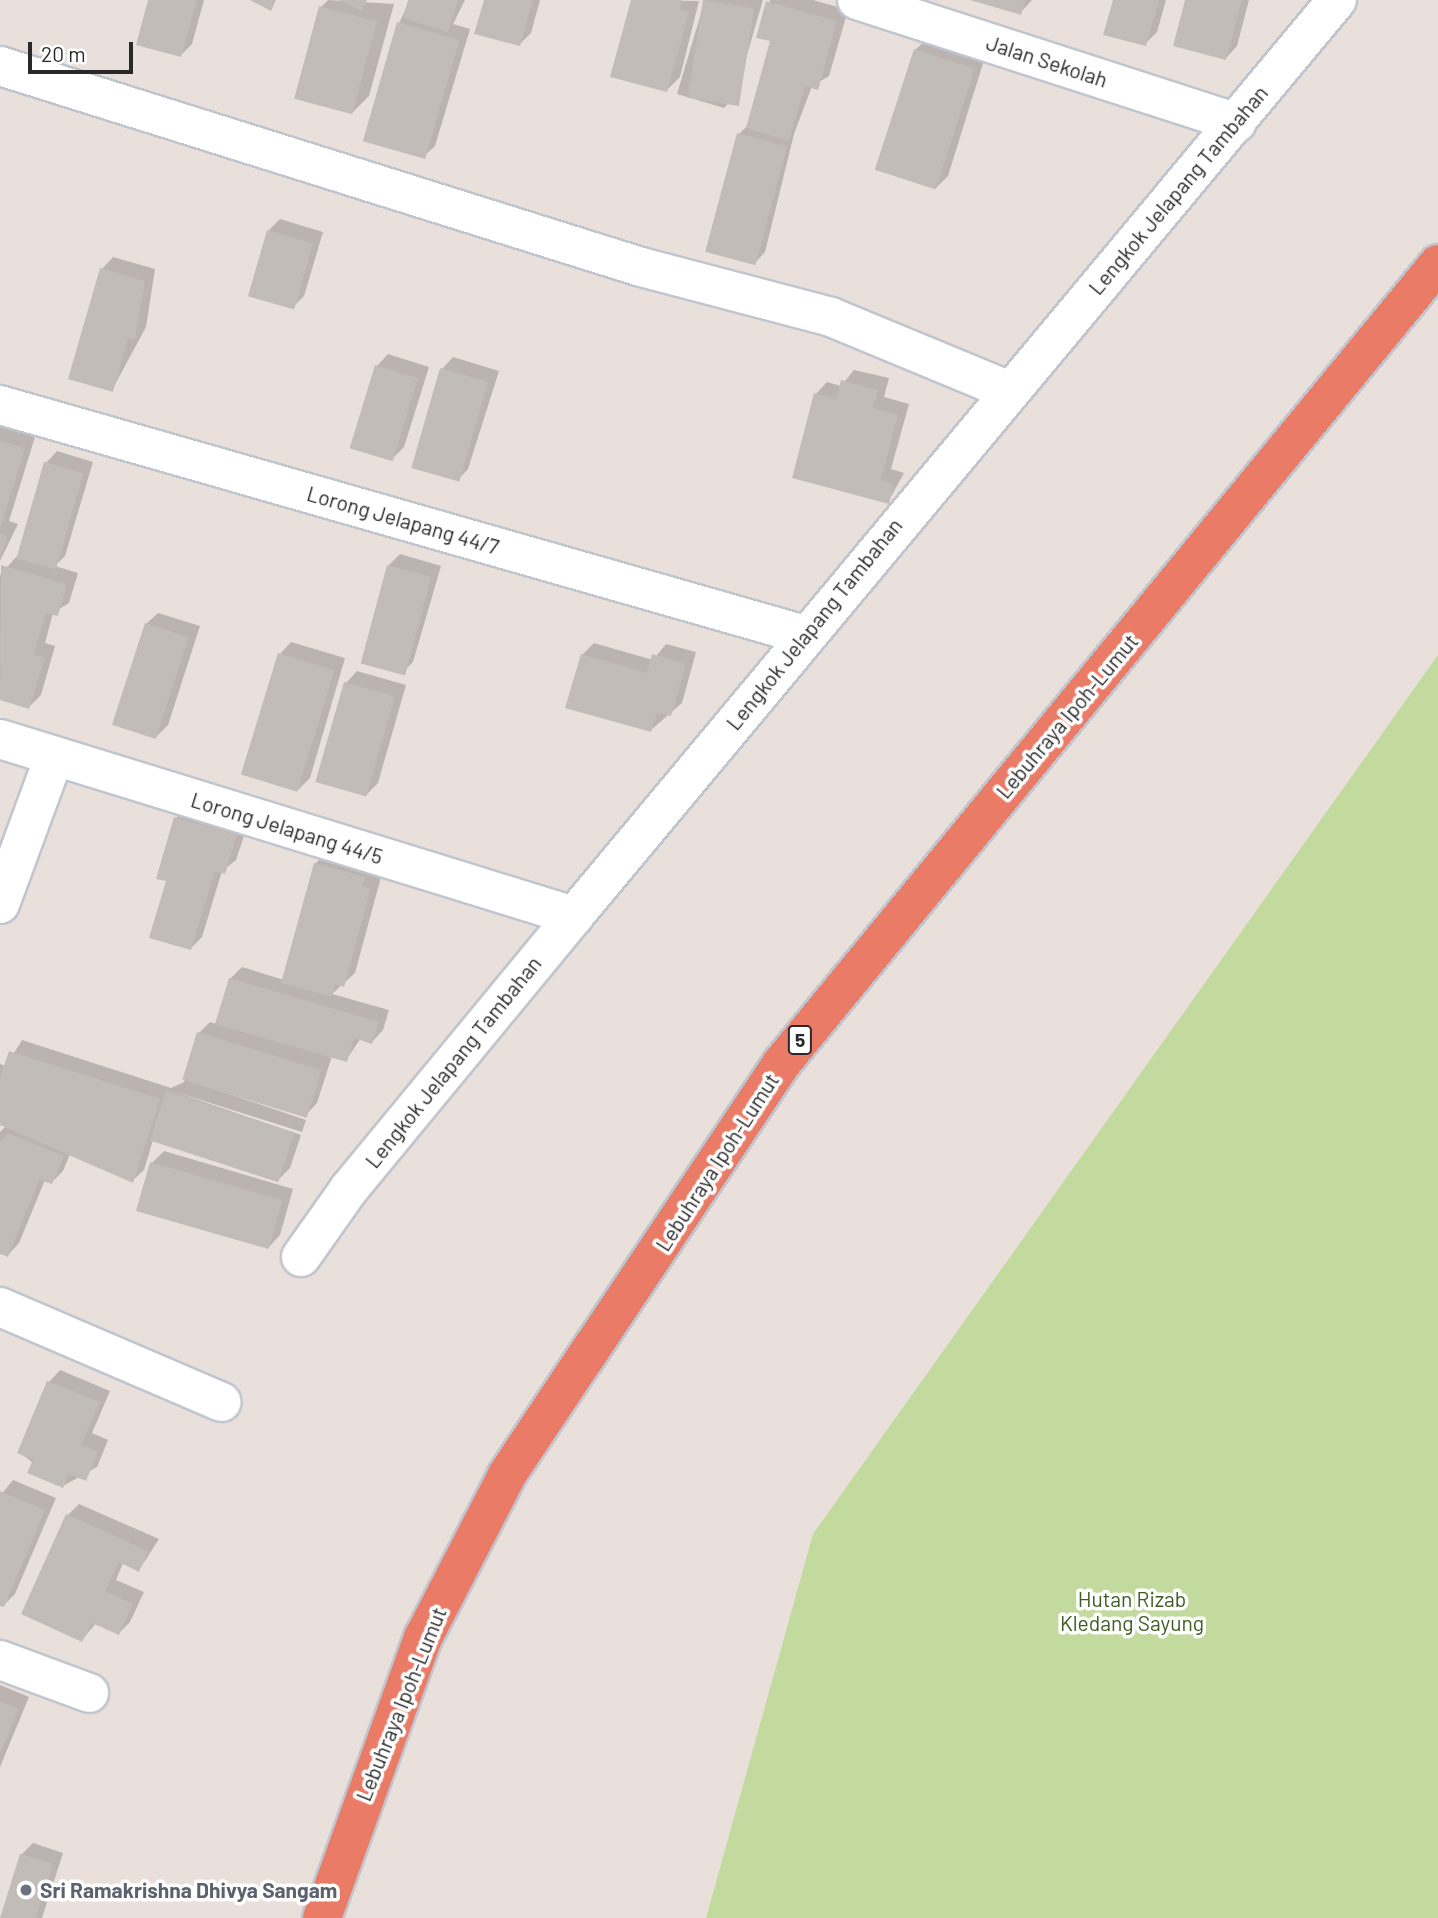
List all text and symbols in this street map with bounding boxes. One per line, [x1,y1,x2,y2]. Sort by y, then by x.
scale bar [32,28,136,72]
street label: Jalan Sekolah [983,30,1111,92]
text: 20 m [41,41,86,66]
street label: Lengkok Jelapang Tambahan [1083,80,1273,300]
street label: Lorong Jelapang 44/7 [304,481,502,559]
street label: Lengkok Jelapang Tambahan [721,513,907,735]
street label: Lebuhraya Ipoh-Lumut [991,629,1143,803]
street label: Lorong Jelapang 44/5 [188,787,386,869]
street label: Lengkok Jelapang Tambahan [360,951,546,1173]
road number: 5 [788,1024,812,1056]
street label: Lebuhraya Ipoh-Lumut [650,1068,784,1256]
park label: Hutan Rizab Kledang Sayung [1060,1586,1204,1636]
street label: Lebuhraya Ipoh-Lumut [351,1603,451,1805]
place label: Sri Ramakrishna Dhivya Sangam [40,1877,337,1903]
marker: Sri Ramakrishna Dhivya Sangam [18,1882,34,1898]

